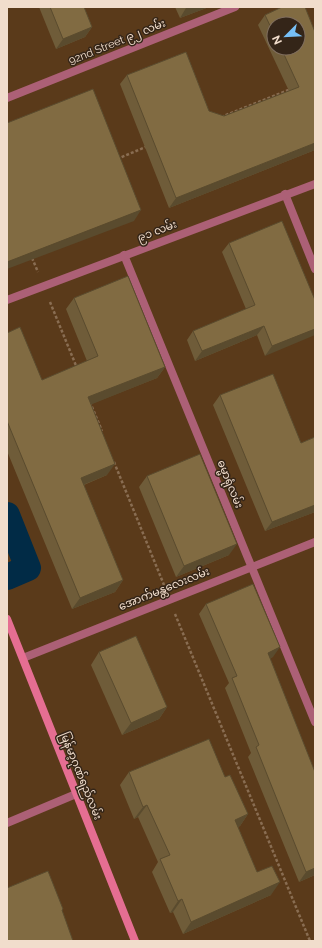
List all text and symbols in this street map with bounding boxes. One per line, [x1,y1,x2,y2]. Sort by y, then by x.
street label: 92nd Street ၉၂ လမ်း [66,16,168,69]
north arrow [266,16,306,56]
text: N [270,33,285,46]
street label: ၉၁ လမ်း [135,217,179,246]
street label: ဓမ္မာရုံလမ်း [212,458,247,511]
street label: အောက်မန္တလေးလမ်း [116,564,212,615]
street label: မြန်မာ့ဂုဏ်ရည်လမ်း [56,730,105,823]

